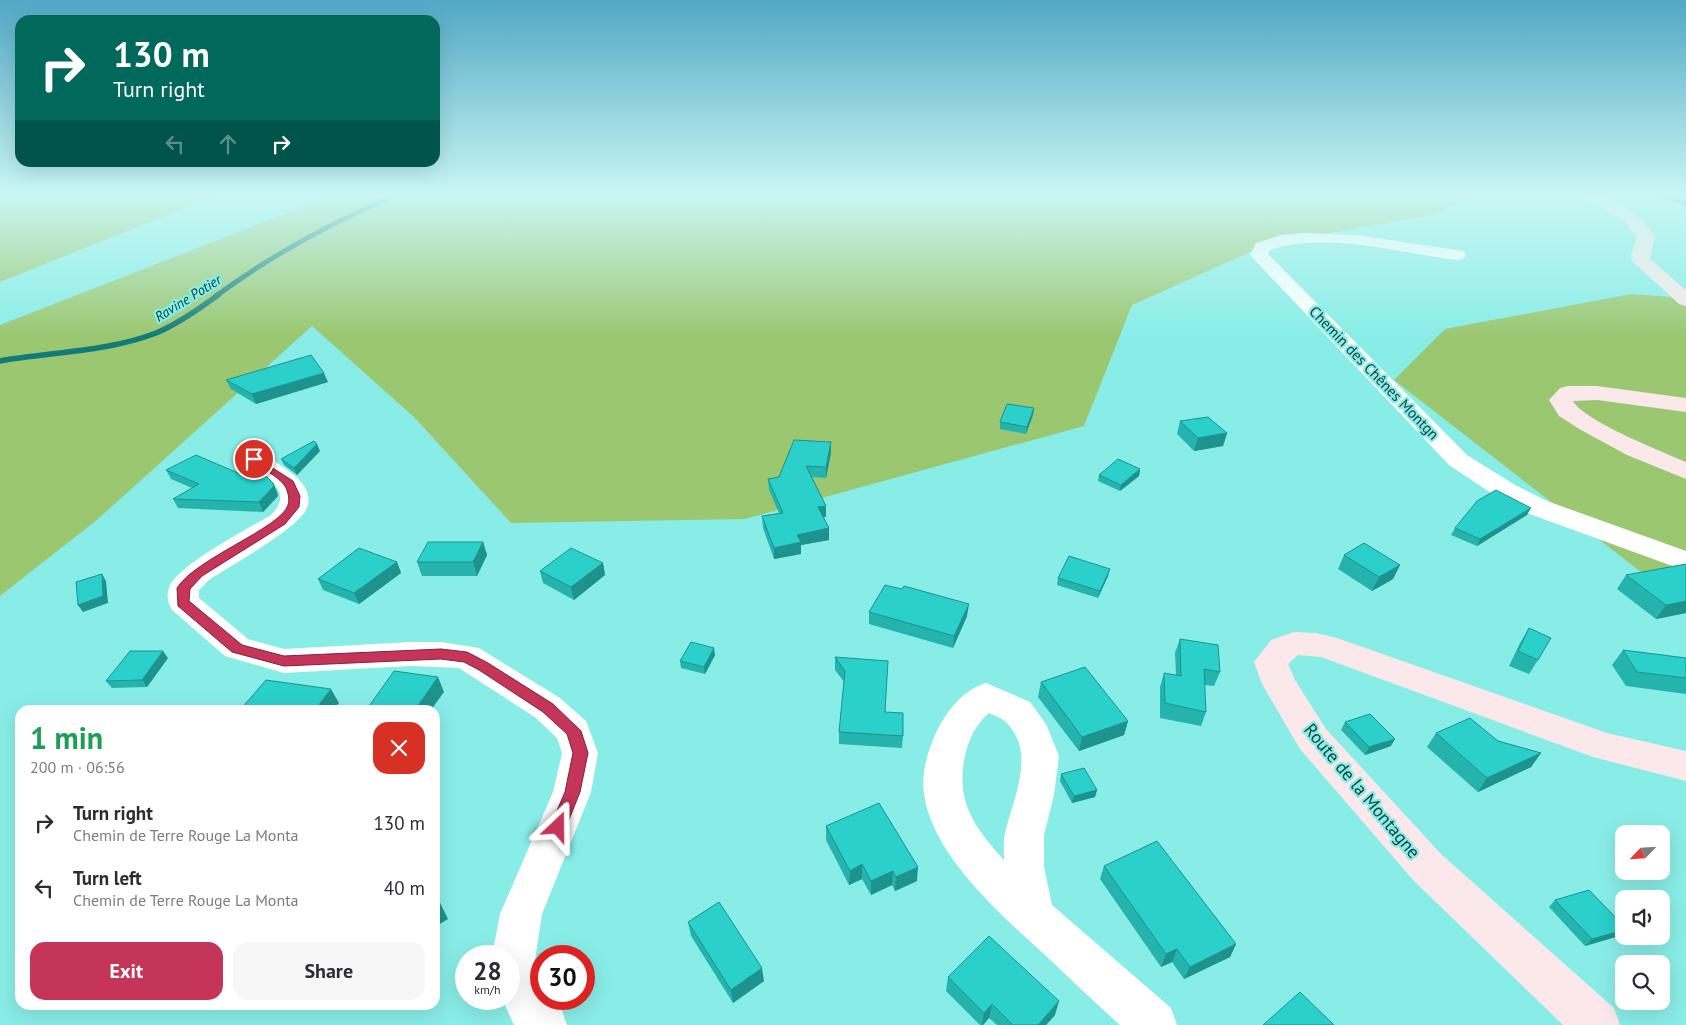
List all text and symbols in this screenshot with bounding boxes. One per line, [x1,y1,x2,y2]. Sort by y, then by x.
text: 130 m [113,31,210,77]
icon: right [30,35,95,100]
text: Turn right [113,75,205,103]
icon: left [161,130,189,158]
icon: ahead [214,130,242,158]
icon: right [267,130,295,158]
water label: Ravine Potier [151,270,226,326]
street label: Chemin des Chênes Montgn [1305,302,1443,444]
pin [233,438,275,480]
icon: arrive [240,445,268,473]
text: 1 min [30,718,103,757]
street label: Route de la Montagne [1299,719,1426,863]
button: close [373,722,425,774]
text: 200 m · 06:56 [30,757,125,777]
position arrow [531,800,583,852]
text: Turn right [73,801,153,825]
icon: right [30,809,58,837]
text: 130 m [373,811,425,835]
text: Chemin de Terre Rouge La Monta [73,825,299,845]
north arrow [1615,825,1670,880]
map controls [1615,825,1670,1010]
text: Turn left [73,866,142,890]
icon: left [30,874,58,902]
text: 40 m [384,876,425,900]
text: Chemin de Terre Rouge La Monta [73,890,299,910]
button: sound [1615,890,1670,945]
button: Exit [30,942,223,1000]
button: Share [233,942,425,1000]
speed limit sign: 30 [530,945,595,1010]
text: 28 [473,955,502,987]
button: search [1615,955,1670,1010]
text: km/h [474,982,501,997]

